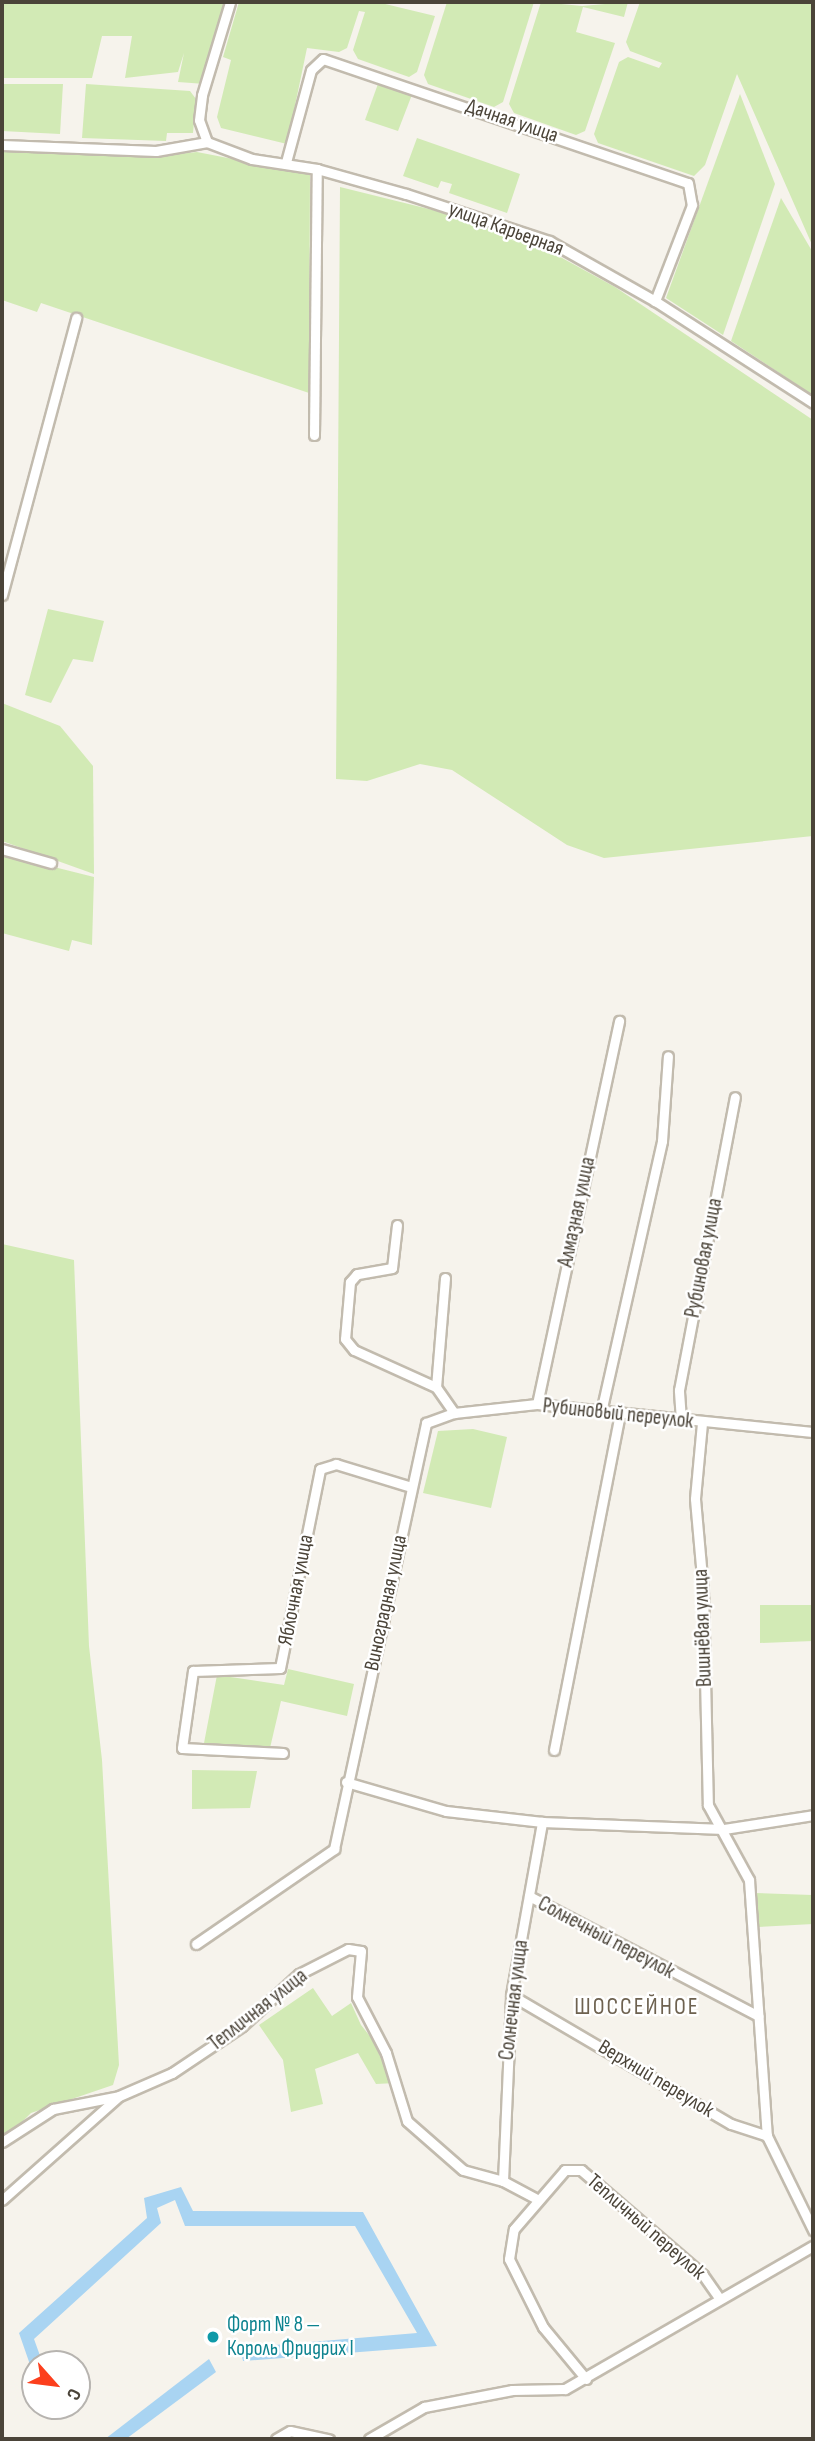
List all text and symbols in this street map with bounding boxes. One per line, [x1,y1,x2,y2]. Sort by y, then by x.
street label: Дачная улица [463,93,561,149]
street label: улица Карьерная [445,197,567,261]
street label: Алмазная улица [553,1155,601,1269]
street label: Рубиновая улица [680,1196,728,1320]
street label: Рубиновый переулок [541,1394,695,1434]
street label: Яблочная улица [273,1533,319,1647]
street label: Виноградная улица [359,1533,413,1673]
street label: Вишнёвая улица [688,1569,718,1687]
street label: Солнечный переулок [533,1891,679,1985]
street label: Солнечная улица [494,1938,534,2062]
street label: Тепличная улица [204,1964,312,2056]
district label: ШОССЕЙНОЕ [575,1993,699,2021]
street label: Верхний переулок [594,2035,718,2123]
street label: Тепличный переулок [582,2169,710,2285]
place label: Форт № 8 — Король Фридрих I [227,2312,354,2362]
marker: Форт № 8 — Король Фридрих I [205,2329,221,2345]
north arrow [21,2350,91,2420]
text: С [61,2384,86,2404]

